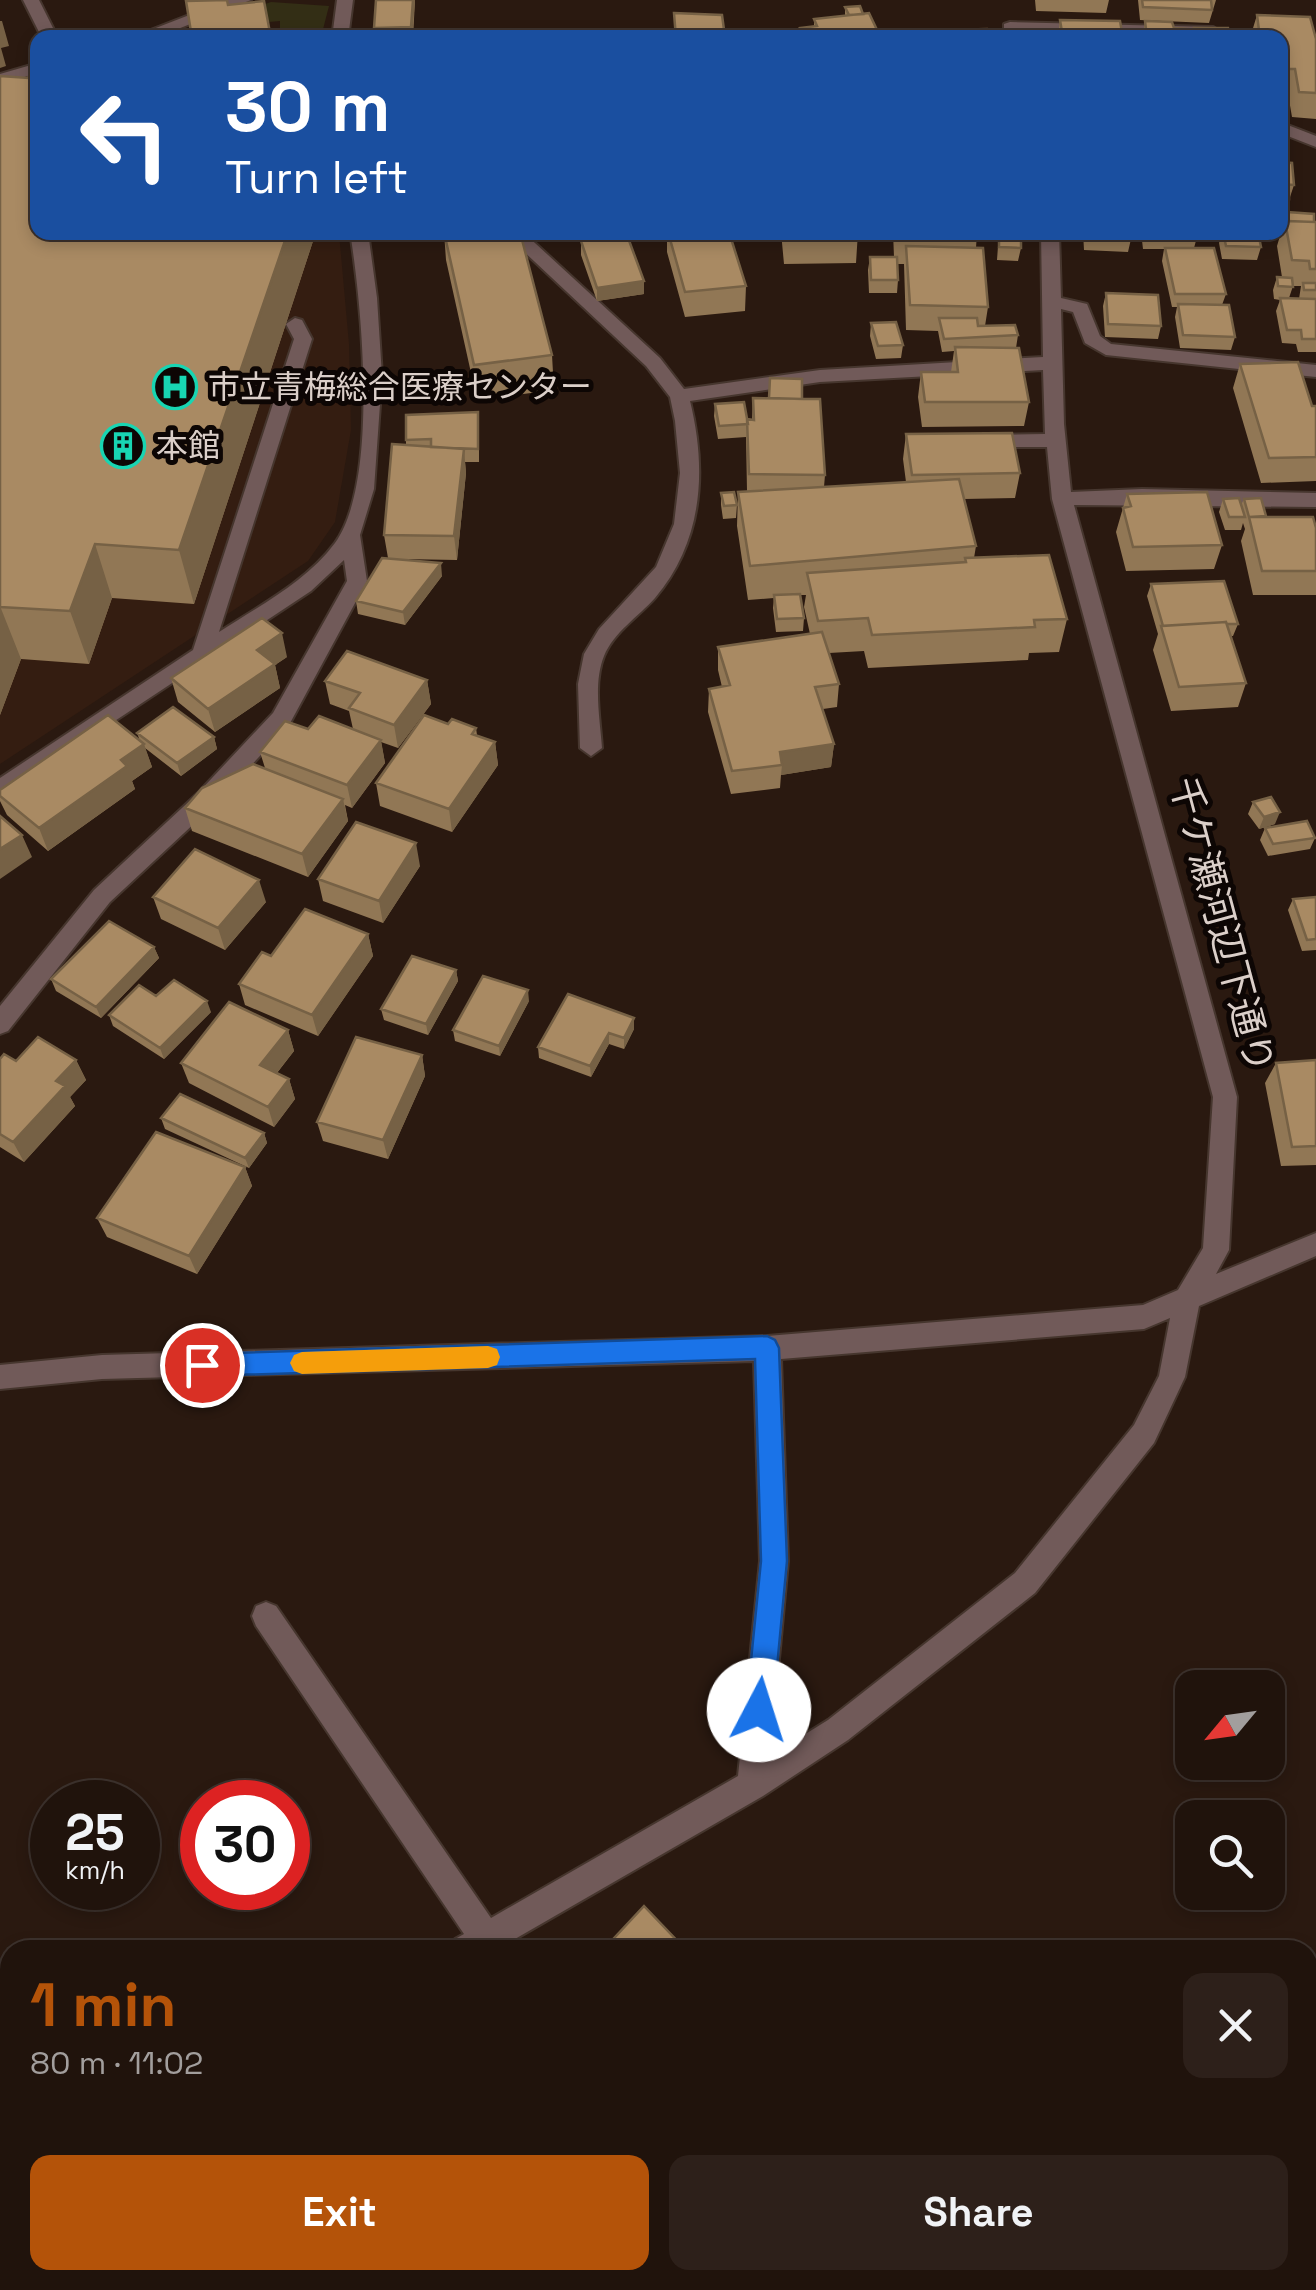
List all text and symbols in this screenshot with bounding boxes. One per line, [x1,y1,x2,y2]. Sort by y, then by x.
text: 30 m [225,62,390,151]
icon: left [60,70,190,200]
text: Turn left [225,149,408,206]
hospital icon: 市立青梅総合医療センター [152,364,198,410]
place label: 市立青梅総合医療センター [208,367,592,407]
building icon: 本館 [100,423,146,469]
place label: 本館 [156,426,220,466]
street label: 千ケ瀬河辺下通り [1159,772,1285,1078]
pin [160,1323,245,1408]
icon: arrive [175,1338,230,1393]
position arrow [707,1658,811,1762]
north arrow [1175,1670,1285,1780]
map controls [1175,1670,1285,1910]
speed limit sign: 30 [180,1780,310,1910]
button: search [1175,1800,1285,1910]
text: 25 [65,1801,125,1865]
text: km/h [65,1854,125,1886]
text: 1 min [30,1967,177,2044]
button: close [1183,1973,1288,2078]
text: 80 m · 11:02 [30,2043,203,2083]
button: Exit [30,2155,649,2270]
button: Share [669,2155,1288,2270]

